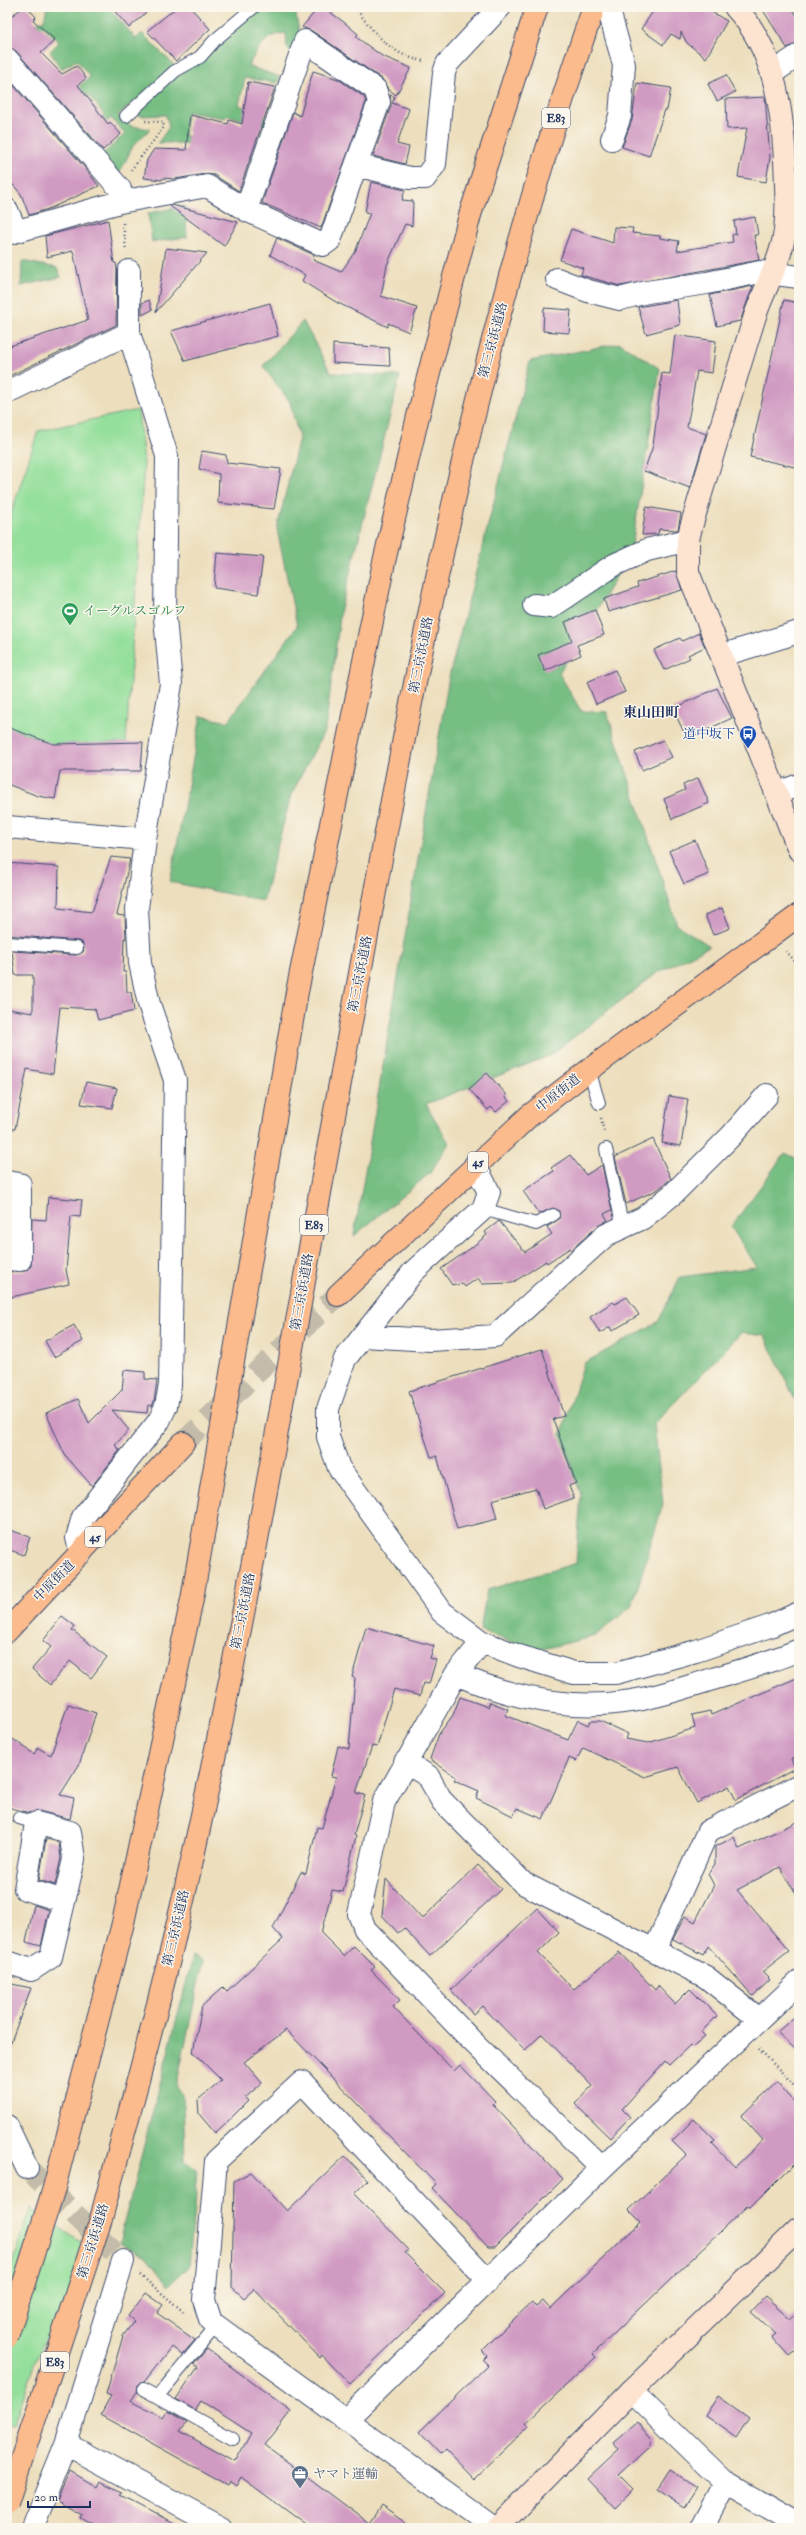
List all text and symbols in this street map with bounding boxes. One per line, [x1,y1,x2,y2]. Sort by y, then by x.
road number: E83 [542,108,570,128]
street label: 第三京浜道路 [475,300,511,380]
sports icon: イーグルスゴルフ [60,601,80,626]
place label: イーグルスゴルフ [83,603,186,619]
street label: 第三京浜道路 [406,615,436,695]
district label: 東山田町 [623,704,680,721]
bus stop icon: 道中坂下 [738,724,758,749]
place label: 道中坂下 [683,726,735,742]
street label: 第三京浜道路 [345,934,375,1014]
street label: 中原街道 [533,1071,583,1115]
road number: 45 [468,1152,488,1172]
road number: E83 [300,1215,328,1235]
street label: 第三京浜道路 [287,1252,317,1332]
road number: 45 [85,1527,105,1547]
street label: 中原街道 [30,1557,78,1605]
street label: 第三京浜道路 [228,1571,258,1651]
street label: 第三京浜道路 [159,1888,193,1968]
street label: 第三京浜道路 [74,2201,112,2281]
road number: E83 [41,2352,69,2372]
office icon: ヤマト運輸 [290,2464,310,2489]
place label: ヤマト運輸 [313,2466,378,2482]
scale bar [28,2483,90,2509]
text: 20 m [34,2490,59,2505]

